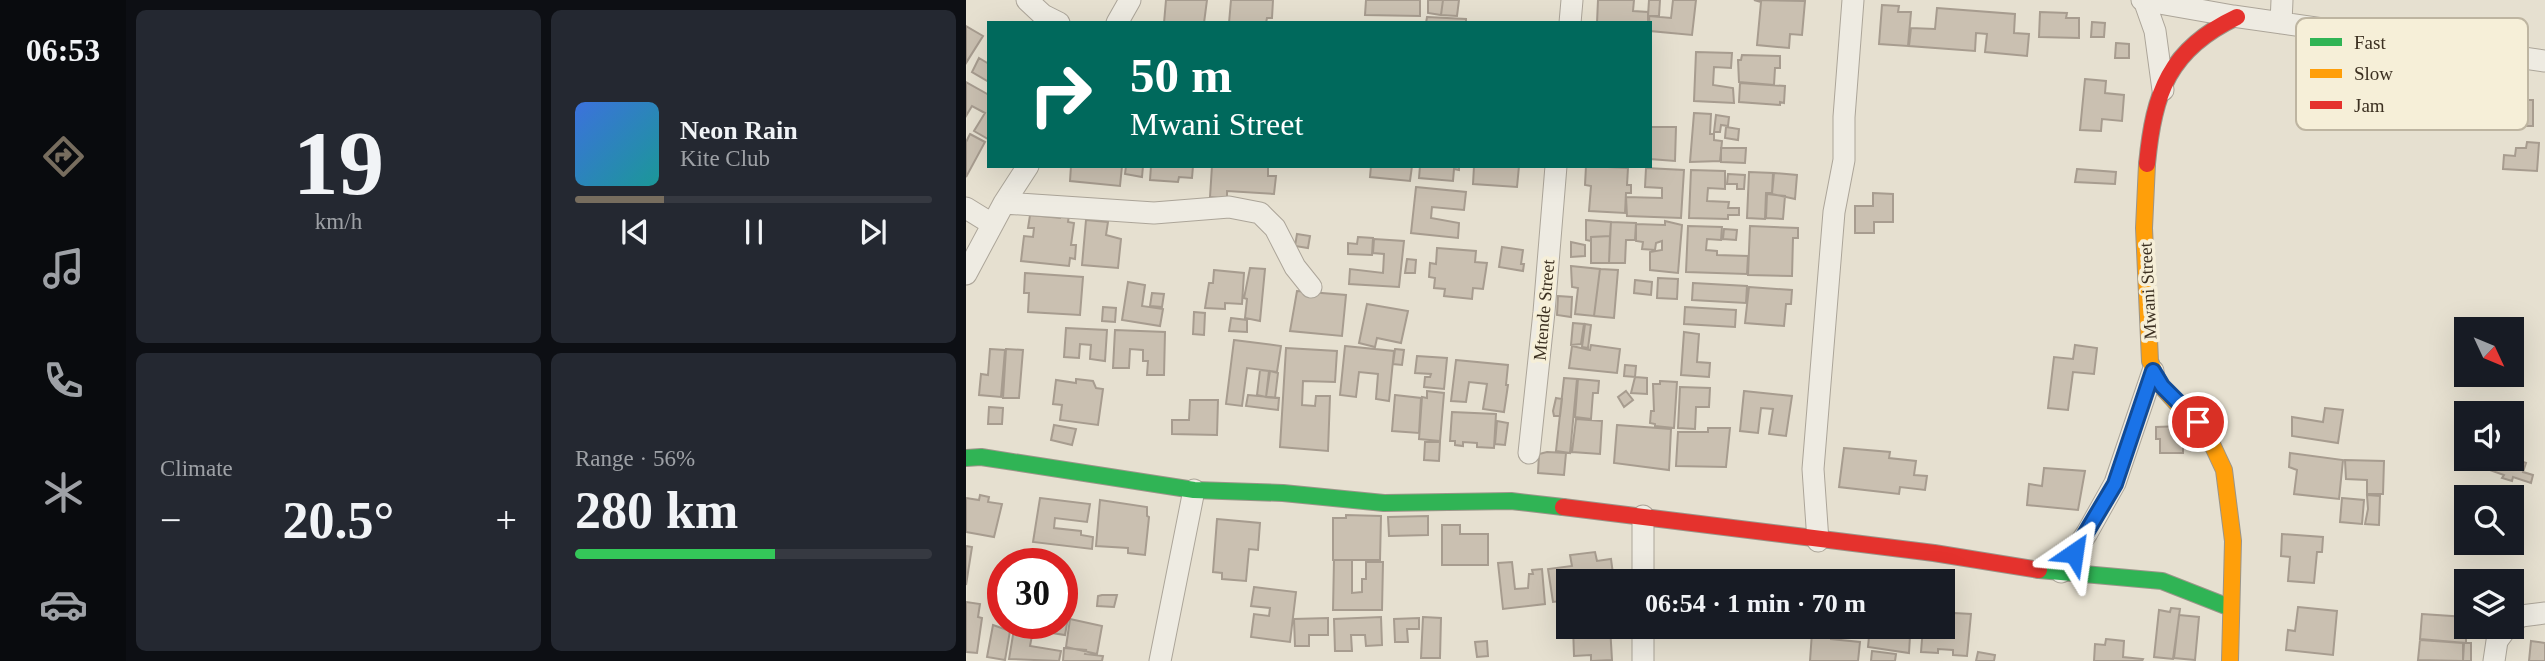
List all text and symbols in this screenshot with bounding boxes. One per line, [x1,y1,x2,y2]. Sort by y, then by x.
legend [2296,18,2528,130]
text: 06:53 [26,32,100,68]
text: Fast [2354,32,2386,53]
text: 50 m [1130,48,1232,103]
icon: right [1015,49,1106,140]
text: Slow [2354,63,2393,84]
text: Jam [2354,95,2385,116]
text: Mwani Street [1130,106,1303,142]
text: 19 [293,113,384,214]
text: Neon Rain [680,116,798,145]
icon: directions [39,132,88,181]
text: Kite Club [680,146,770,171]
text: km/h [315,209,362,234]
icon: previous [616,213,654,251]
icon: pause [735,213,773,251]
icon: next [854,213,892,251]
street label: Mwani Street [2135,242,2161,340]
icon: music [39,244,88,293]
street label: Mtende Street [1530,259,1558,361]
north arrow [2454,317,2524,387]
map controls [2454,317,2524,639]
icon: phone [39,356,88,405]
pin [2168,392,2228,452]
button: sound [2454,401,2524,471]
icon: arrive [2179,403,2217,441]
text: Range · 56% [575,446,695,471]
text: Climate [160,456,233,481]
icon: climate [39,468,88,517]
text: 280 km [575,482,738,539]
button: search [2454,485,2524,555]
text: 20.5° [283,492,394,549]
text: − [160,499,181,541]
text: + [496,499,517,541]
position arrow [2037,516,2111,590]
speed limit sign: 30 [987,548,1078,639]
button: layers [2454,569,2524,639]
icon: car [39,580,88,629]
text: 06:54 · 1 min · 70 m [1645,589,1866,618]

